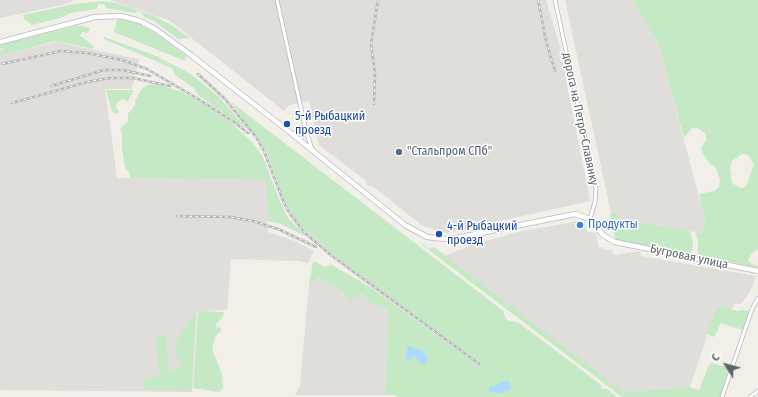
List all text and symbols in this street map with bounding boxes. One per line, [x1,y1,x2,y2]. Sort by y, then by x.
street label: дорога на Петро-Славянку [559,51,601,187]
place label: 5-й Рыбацкий проезд [295,110,365,138]
marker: 5-й Рыбацкий проезд [282,119,292,129]
place label: "Стальпром СПб" [407,145,492,159]
marker: "Стальпром СПб" [394,147,404,157]
place label: Продукты [588,218,638,232]
place label: 4-й Рыбацкий проезд [447,220,517,248]
marker: Продукты [575,220,585,230]
marker: 4-й Рыбацкий проезд [434,229,444,239]
street label: Бугровая улица [649,242,729,272]
north arrow [706,345,746,385]
text: С [709,352,723,364]

